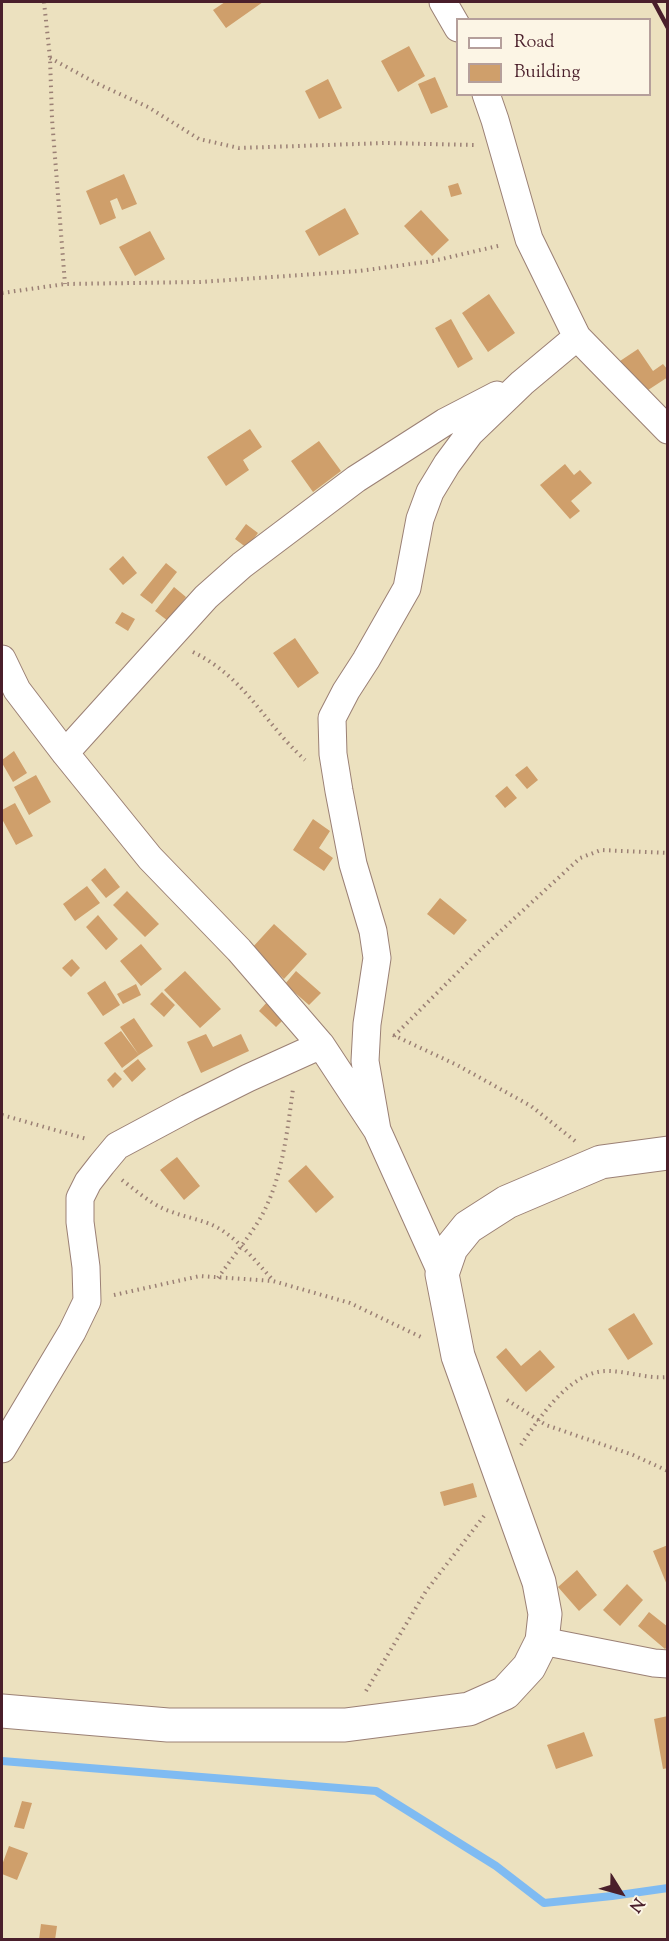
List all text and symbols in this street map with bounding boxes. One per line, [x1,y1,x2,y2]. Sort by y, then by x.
legend [456,18,651,96]
text: Road [514,30,554,56]
text: Building [514,60,580,86]
north arrow [591,1863,651,1923]
text: N [623,1892,649,1916]

